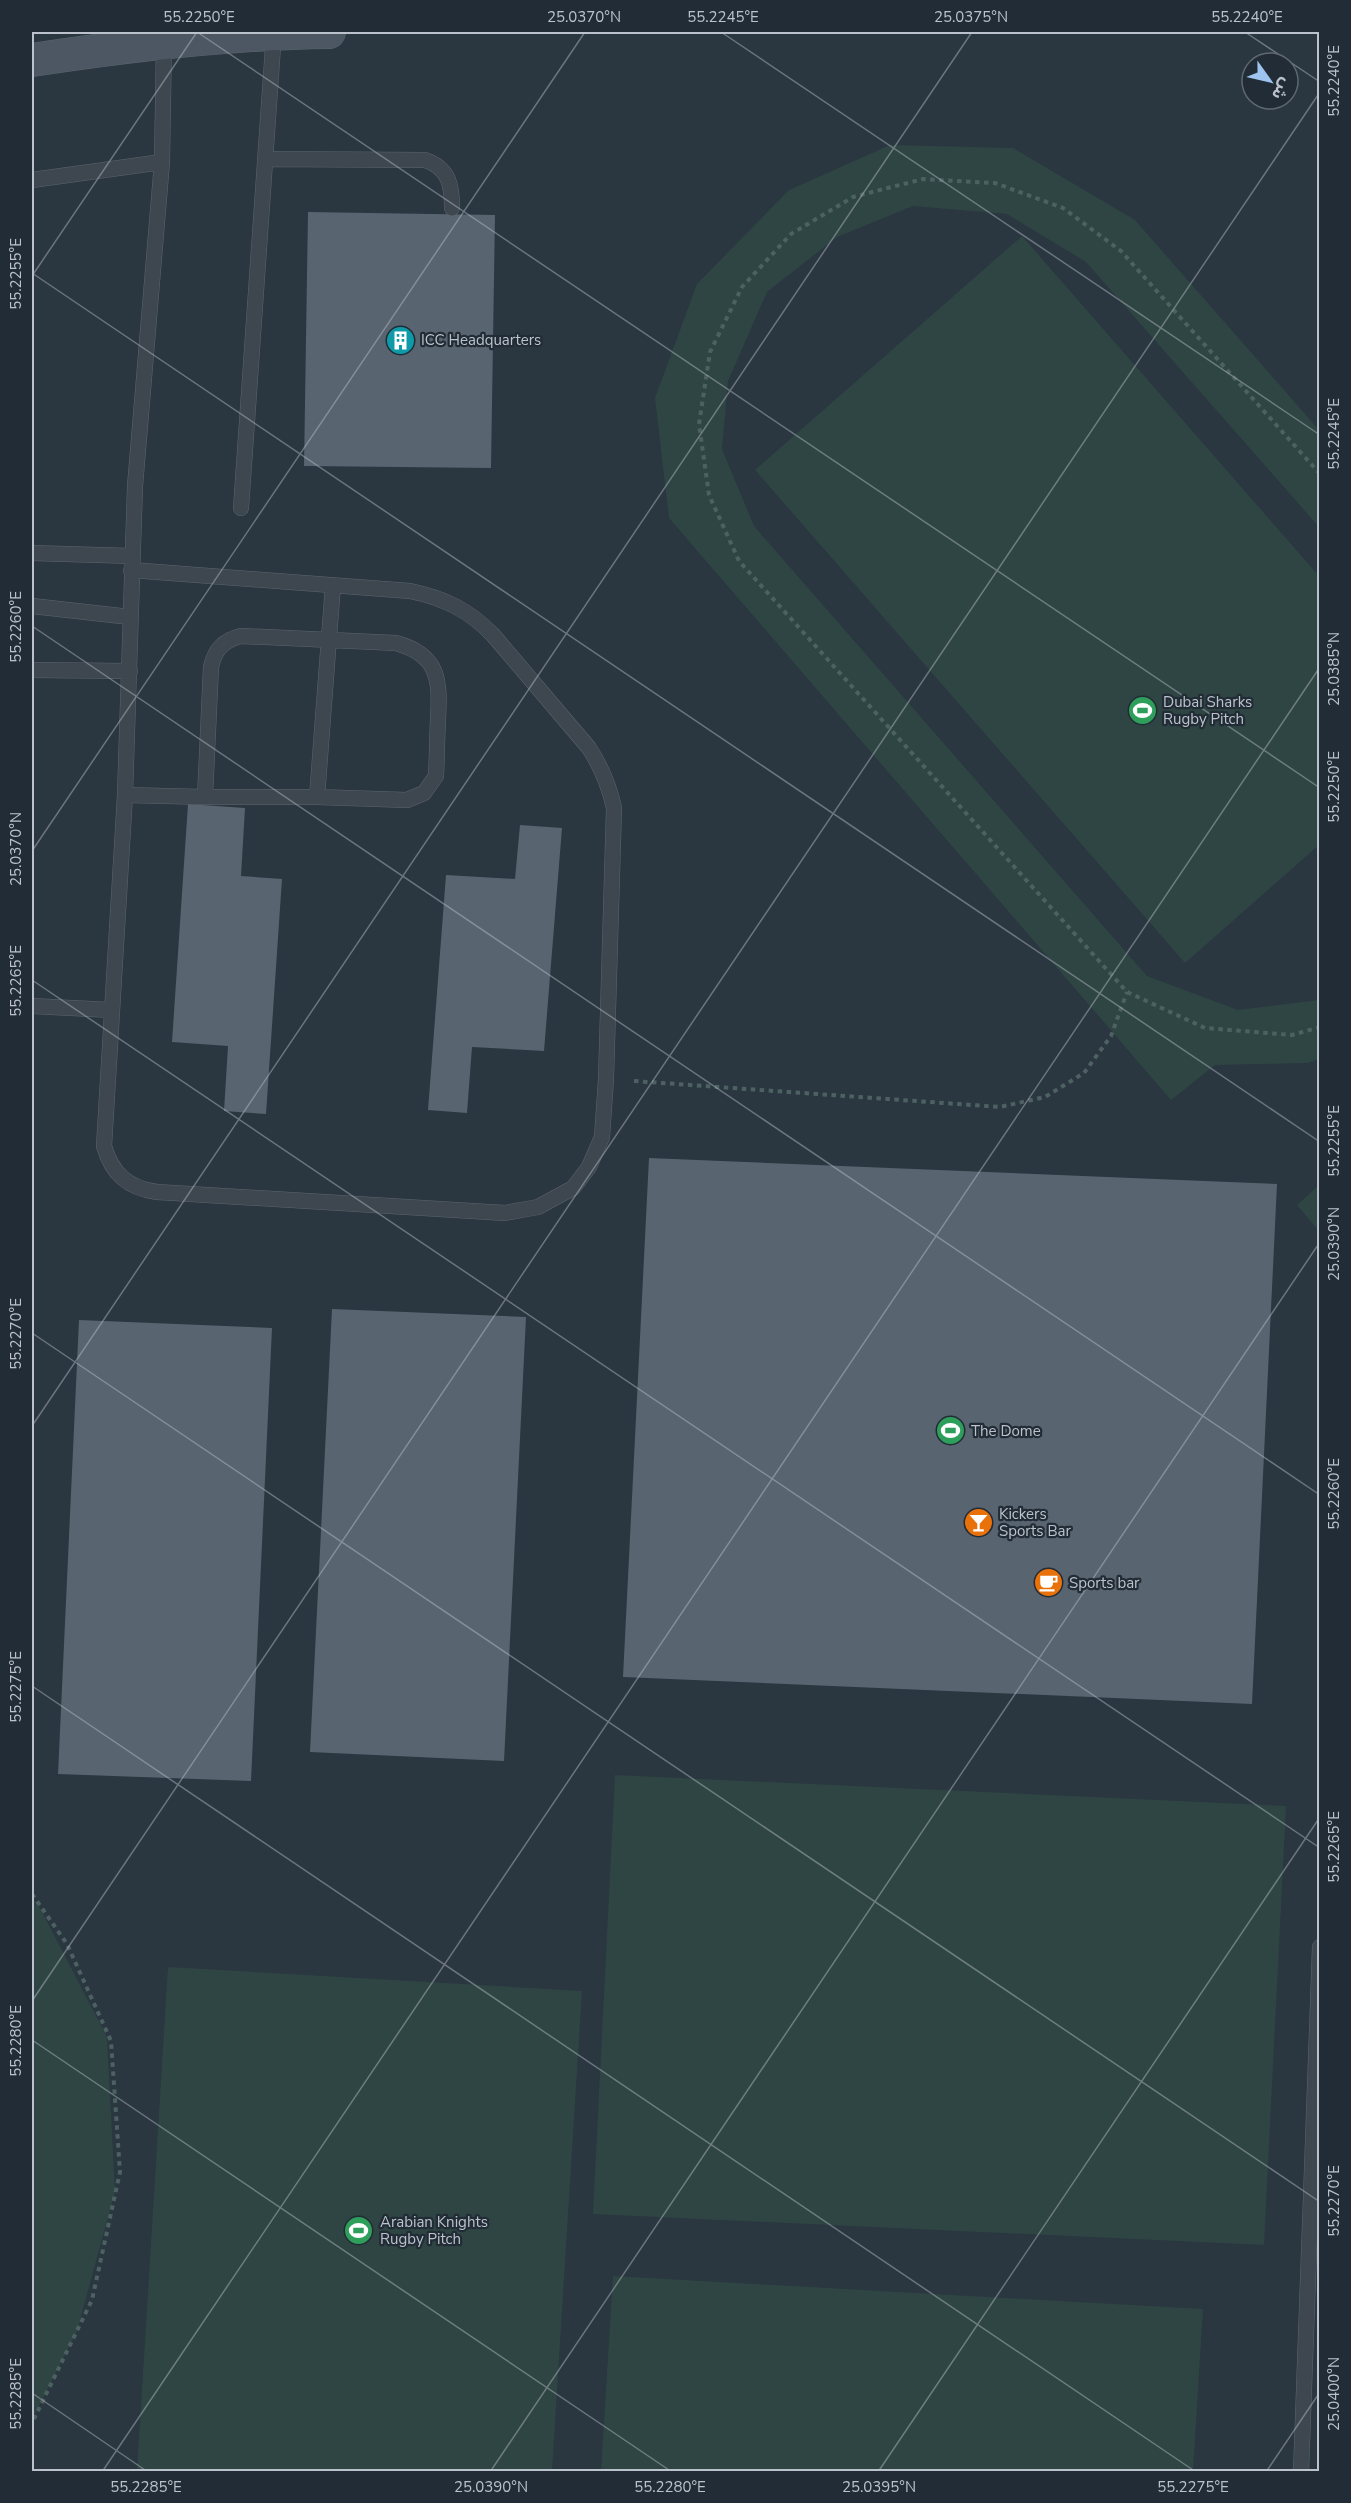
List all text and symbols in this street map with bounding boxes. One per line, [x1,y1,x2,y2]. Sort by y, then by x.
text: 55.2250°E [163,7,235,27]
text: 25.0370°N [547,7,621,27]
text: 55.2245°E [687,7,759,27]
text: 25.0375°N [934,7,1008,27]
text: 55.2240°E [1211,7,1283,27]
text: 55.2240°E [1324,45,1344,117]
north arrow [1240,51,1300,111]
text: ش [1266,74,1297,104]
text: 55.2255°E [6,238,26,310]
building icon: ICC Headquarters [384,324,416,356]
place label: ICC Headquarters [421,330,541,350]
text: 55.2245°E [1324,398,1344,470]
text: 55.2260°E [6,591,26,663]
text: 25.0385°N [1324,632,1344,706]
place label: Dubai Sharks Rugby Pitch [1163,692,1252,729]
sports icon: Dubai Sharks Rugby Pitch [1126,695,1158,727]
text: 55.2250°E [1324,751,1344,823]
text: 25.0370°N [6,812,26,886]
text: 55.2265°E [6,945,26,1017]
text: 55.2255°E [1324,1105,1344,1177]
text: 25.0390°N [1324,1207,1344,1281]
text: 55.2270°E [6,1298,26,1370]
sports icon: The Dome [934,1415,966,1447]
place label: The Dome [971,1421,1041,1441]
text: 55.2260°E [1324,1458,1344,1530]
place label: Kickers Sports Bar [999,1504,1071,1541]
bar icon: Kickers Sports Bar [962,1507,994,1539]
cafe icon: Sports bar [1032,1567,1064,1599]
place label: Sports bar [1069,1573,1140,1593]
text: 55.2275°E [6,1651,26,1723]
text: 55.2265°E [1324,1811,1344,1883]
text: 55.2280°E [6,2005,26,2077]
text: 55.2270°E [1324,2165,1344,2237]
place label: Arabian Knights Rugby Pitch [380,2212,488,2249]
sports icon: Arabian Knights Rugby Pitch [343,2215,375,2247]
text: 25.0400°N [1324,2357,1344,2431]
text: 55.2285°E [6,2358,26,2430]
text: 55.2285°E [110,2477,182,2497]
text: 25.0390°N [454,2477,528,2497]
text: 55.2280°E [634,2477,706,2497]
text: 25.0395°N [842,2477,916,2497]
text: 55.2275°E [1157,2477,1229,2497]

